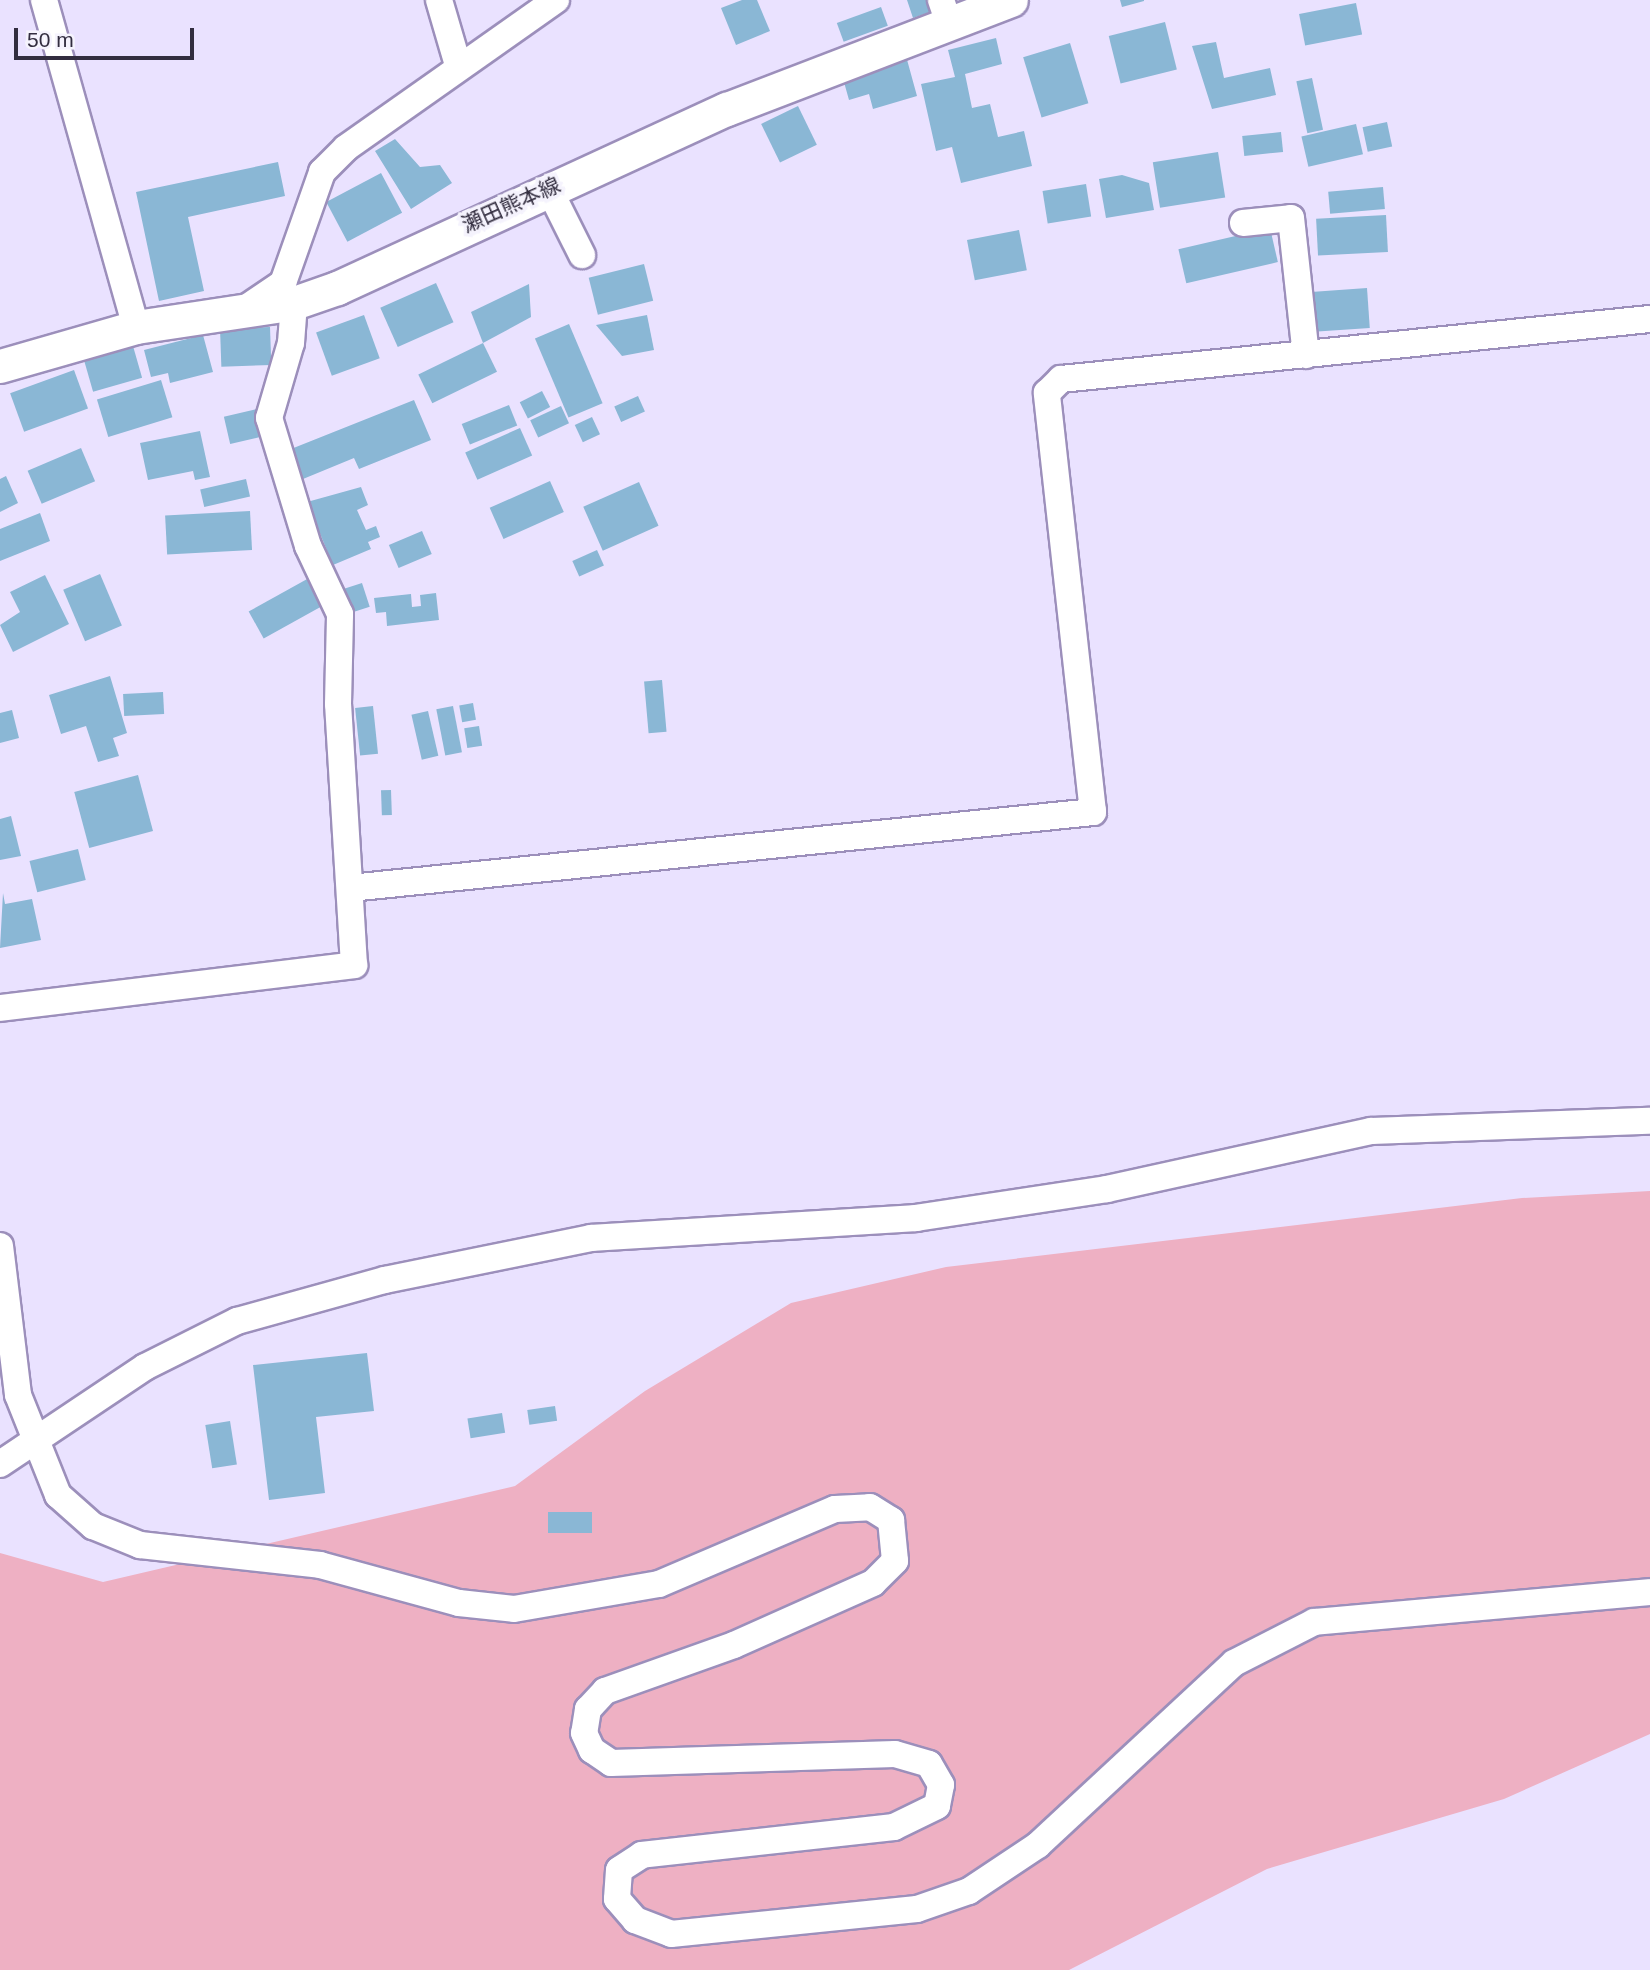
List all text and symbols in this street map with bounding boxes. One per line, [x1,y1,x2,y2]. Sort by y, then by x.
scale bar [18,14,198,58]
text: 50 m [27,28,74,51]
street label: 瀬田熊本線 [458,172,564,238]

